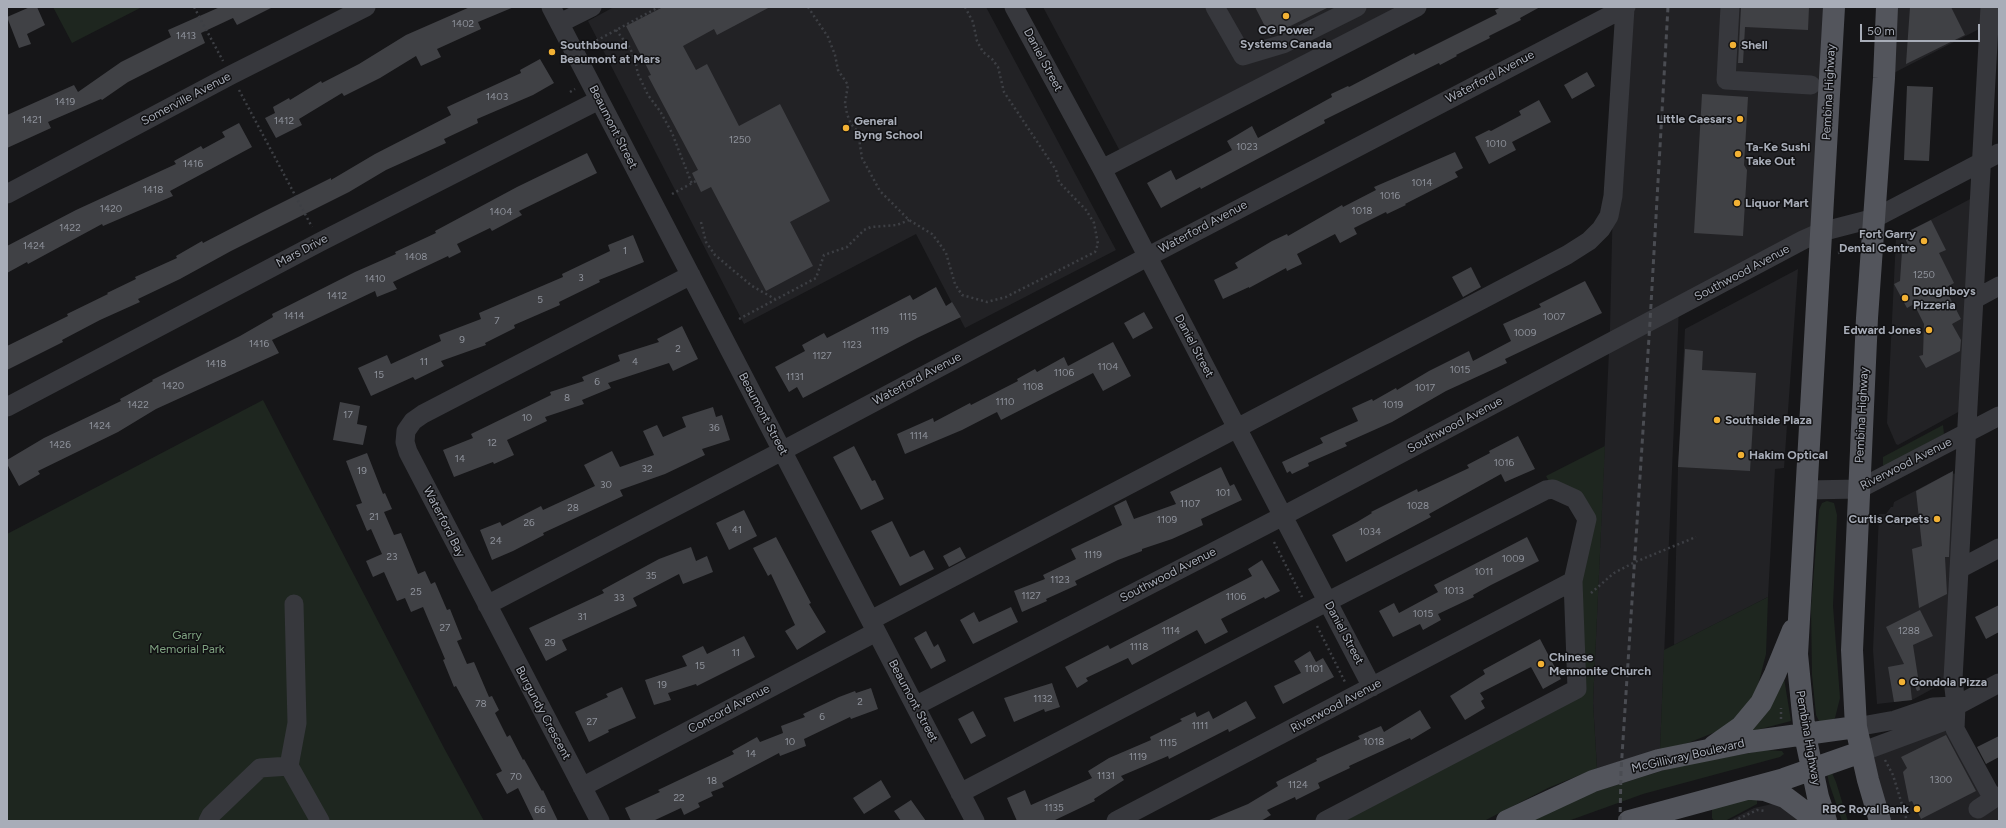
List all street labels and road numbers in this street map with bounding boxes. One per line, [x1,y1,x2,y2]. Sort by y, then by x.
street label: Daniel Street [1020,26,1066,94]
street label: Pembina Highway [1819,44,1839,140]
street label: Waterford Avenue [1443,48,1537,106]
street label: Somerville Avenue [139,69,233,129]
street label: Beaumont Street [586,83,640,171]
street label: Waterford Avenue [1156,198,1250,256]
street label: Mars Drive [274,231,330,271]
street label: Southwood Avenue [1692,242,1792,304]
street label: Daniel Street [1171,312,1217,380]
street label: Waterford Avenue [870,350,964,408]
street label: Pembina Highway [1852,367,1872,463]
street label: Beaumont Street [735,370,791,458]
street label: Southwood Avenue [1405,394,1505,456]
street label: Riverwood Avenue [1858,435,1954,493]
street label: Waterford Bay [420,484,468,560]
street label: Southwood Avenue [1118,545,1218,605]
street label: Daniel Street [1321,599,1367,667]
street label: Beaumont Street [885,657,941,745]
street label: Burgundy Crescent [512,664,574,762]
street label: Riverwood Avenue [1288,676,1384,736]
street label: Concord Avenue [686,681,772,737]
street label: Pembina Highway [1793,689,1823,787]
street label: McGillivray Boulevard [1630,736,1746,776]

